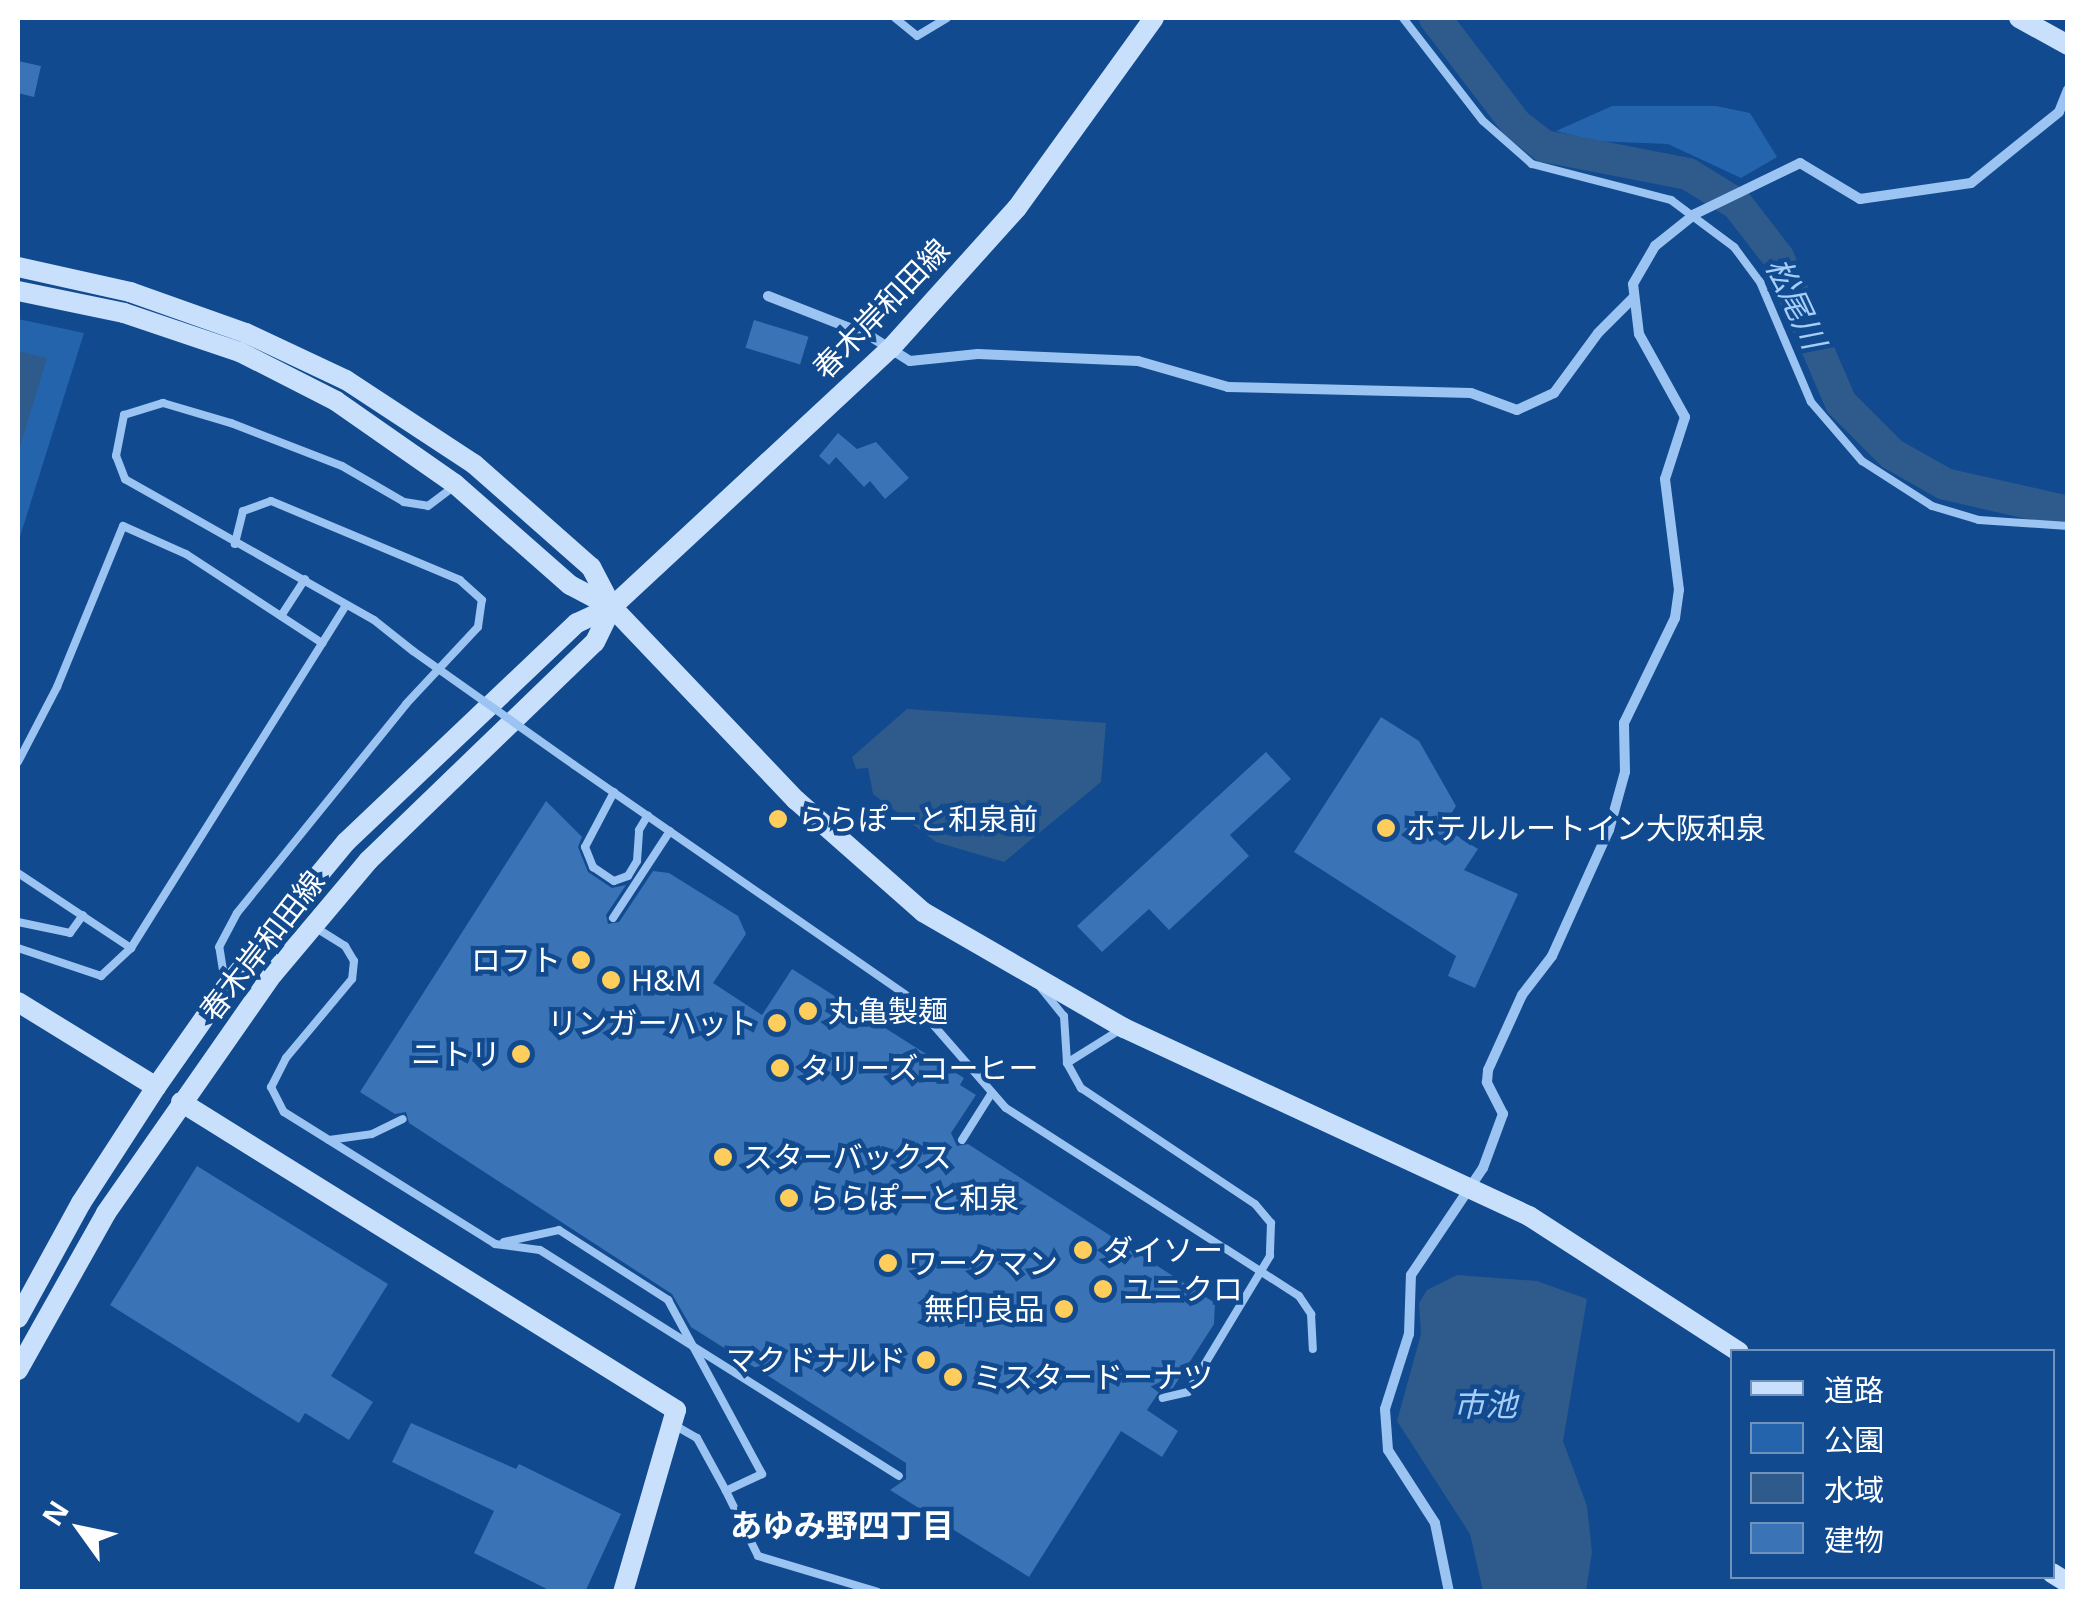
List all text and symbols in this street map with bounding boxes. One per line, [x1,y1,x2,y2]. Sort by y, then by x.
street label: 春木岸和田線 [806,232,956,386]
water label: 松尾川 [1758,251,1834,355]
place label: ららぽーと和泉前 [798,801,1038,837]
marker: ららぽーと和泉前 [767,808,789,830]
place label: ホテルルートイン大阪和泉 [1406,810,1766,846]
marker: ホテルルートイン大阪和泉 [1375,817,1397,839]
street label: 春木岸和田線 [192,864,332,1028]
place label: ロフト [471,942,561,978]
marker: ロフト [570,949,592,971]
place label: H&M [631,962,702,998]
marker: H&M [600,969,622,991]
place label: 丸亀製麺 [828,993,948,1029]
marker: 丸亀製麺 [797,1000,819,1022]
place label: リンガーハット [547,1005,757,1041]
marker: リンガーハット [766,1012,788,1034]
place label: ニトリ [411,1036,501,1072]
marker: ニトリ [510,1043,532,1065]
place label: タリーズコーヒー [800,1050,1040,1086]
marker: タリーズコーヒー [769,1057,791,1079]
place label: スターバックス [743,1139,953,1175]
marker: スターバックス [712,1146,734,1168]
place label: ららぽーと和泉 [809,1180,1019,1216]
marker: ららぽーと和泉 [778,1187,800,1209]
place label: ダイソー [1103,1232,1223,1268]
marker: ダイソー [1072,1239,1094,1261]
place label: ワークマン [908,1245,1058,1281]
marker: ワークマン [877,1252,899,1274]
place label: ユニクロ [1123,1271,1243,1307]
marker: ユニクロ [1092,1278,1114,1300]
place label: 無印良品 [924,1291,1044,1327]
marker: 無印良品 [1053,1298,1075,1320]
place label: マクドナルド [726,1342,906,1378]
marker: マクドナルド [915,1349,937,1371]
legend [1730,1349,2055,1579]
place label: ミスタードーナツ [973,1359,1213,1395]
marker: ミスタードーナツ [942,1366,964,1388]
text: 道路 [1824,1369,1884,1410]
water label: 市池 [1453,1385,1517,1423]
text: 公園 [1824,1419,1884,1460]
text: 水域 [1824,1469,1884,1510]
north arrow [30,1479,130,1579]
text: N [33,1493,77,1533]
district label: あゆみ野四丁目 [730,1506,954,1544]
text: 建物 [1824,1519,1884,1560]

